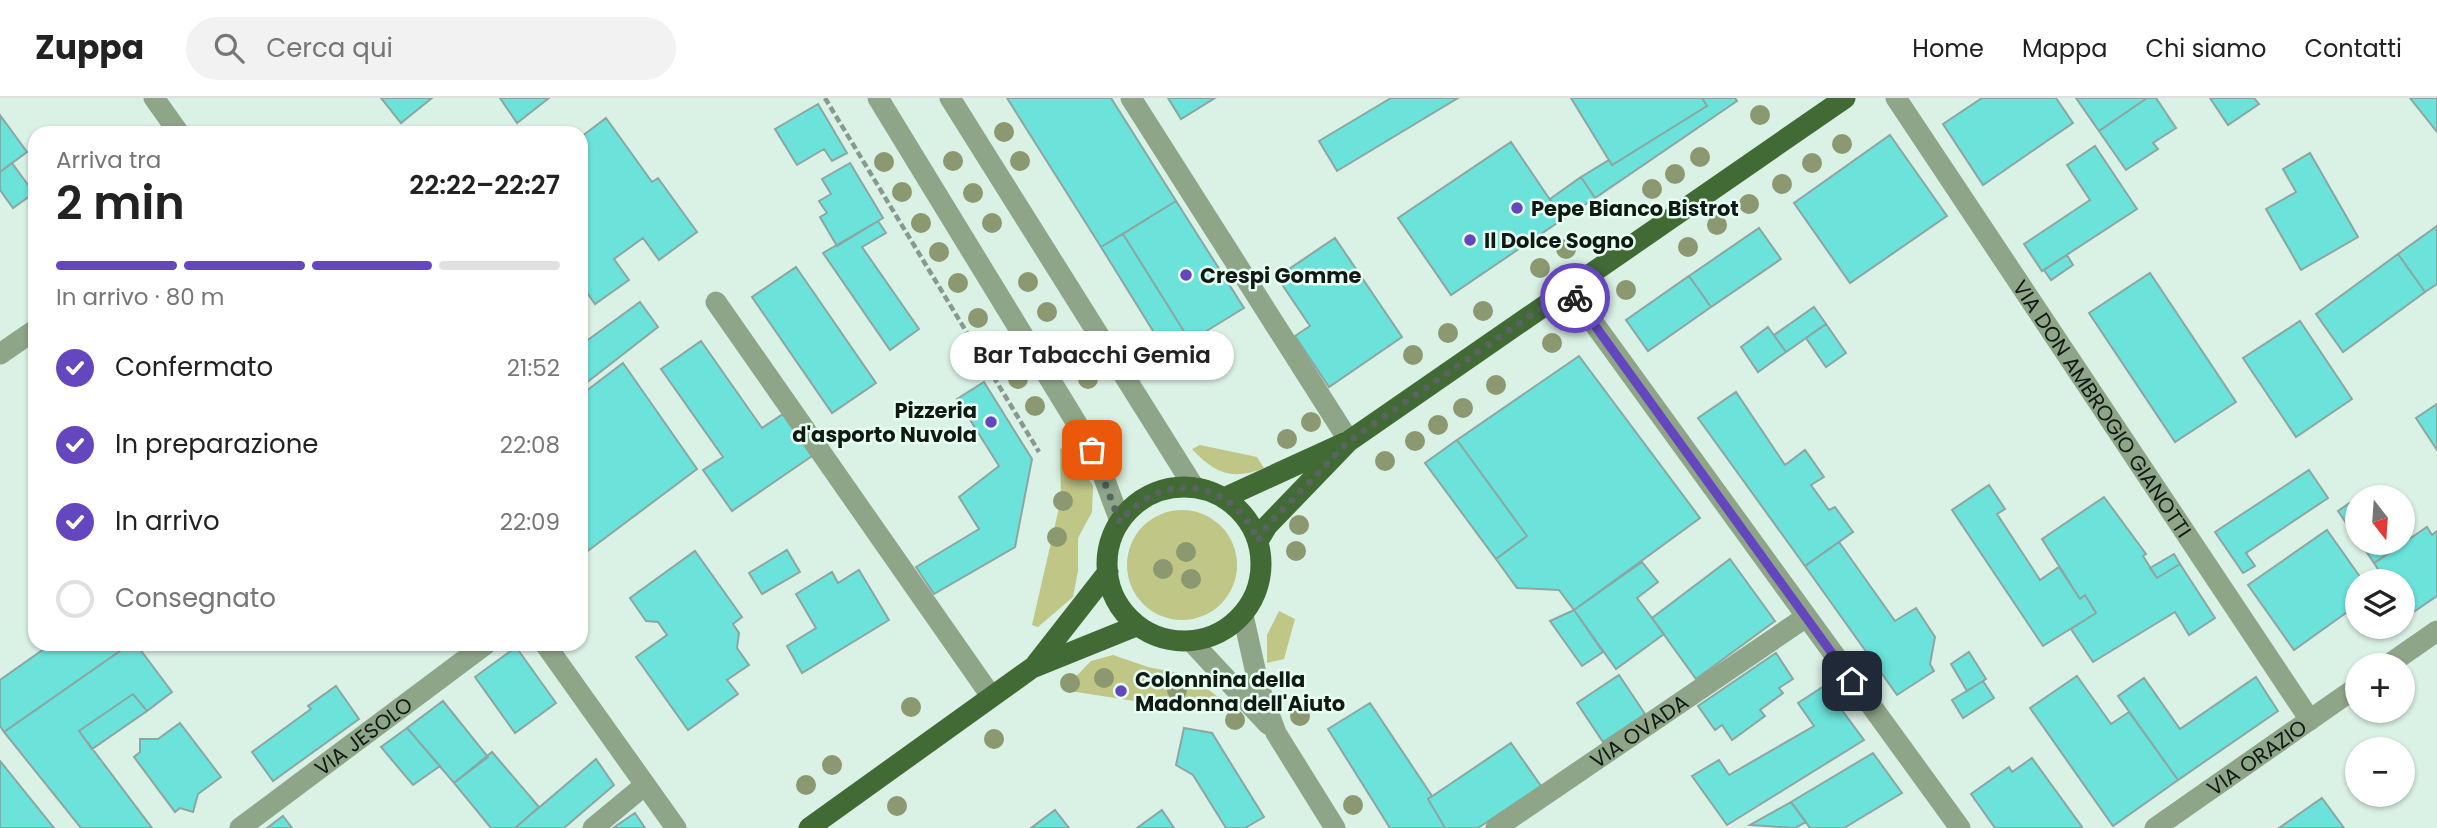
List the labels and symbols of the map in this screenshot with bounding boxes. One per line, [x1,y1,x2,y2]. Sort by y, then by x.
place label: Pepe Bianco Bistrot [1531,194,1739,223]
marker: Pepe Bianco Bistrot [1509,200,1525,216]
place label: Il Dolce Sogno [1484,226,1634,255]
marker: Il Dolce Sogno [1462,232,1478,248]
place label: Crespi Gomme [1200,261,1361,290]
courier [1540,263,1610,333]
marker: Crespi Gomme [1178,267,1194,283]
street label: VIA DON AMBROGIO GIANOTTI [2006,274,2199,543]
callout: Bar Tabacchi Gemia [950,331,1234,380]
place label: Pizzeria d'asporto Nuvola [792,396,977,449]
marker: Pizzeria d'asporto Nuvola [983,414,999,430]
pin [1062,420,1122,480]
north arrow [2345,485,2415,555]
pin [1822,651,1882,711]
place label: Colonnina della Madonna dell'Aiuto [1135,665,1345,718]
marker: Colonnina della Madonna dell'Aiuto [1113,683,1129,699]
street label: VIA OVADA [1584,687,1694,774]
street label: VIA JESOLO [308,690,418,782]
street label: VIA ORAZIO [2201,712,2312,802]

